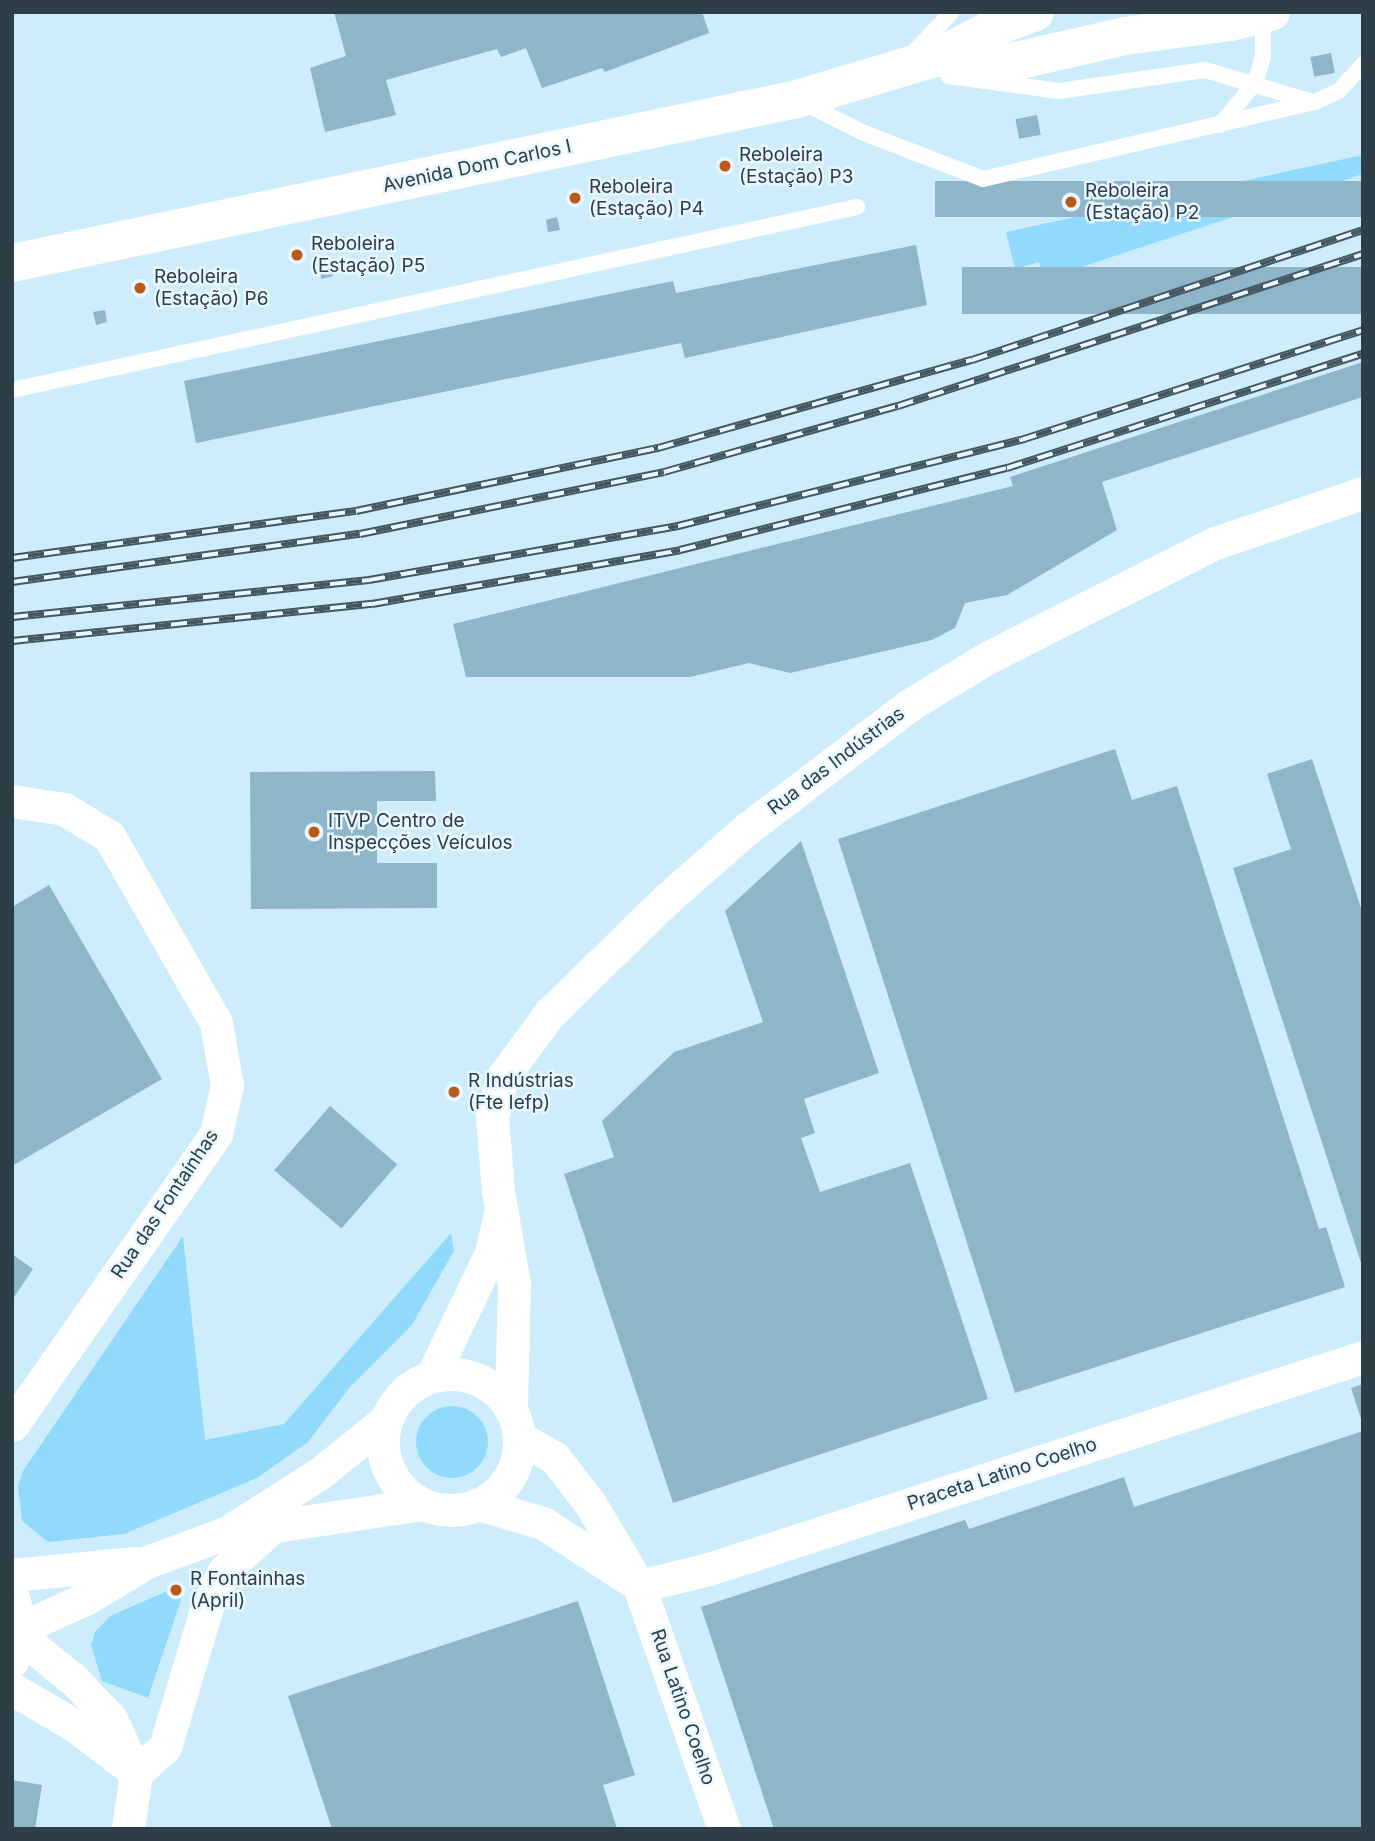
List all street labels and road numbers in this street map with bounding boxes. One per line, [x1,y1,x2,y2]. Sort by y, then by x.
street label: Avenida Dom Carlos I [381,135,573,197]
street label: Rua das Indústrias [763,702,909,820]
street label: Rua das Fontaínhas [107,1125,223,1283]
street label: Praceta Latino Coelho [904,1433,1100,1515]
street label: Rua Latino Coelho [646,1626,720,1788]

